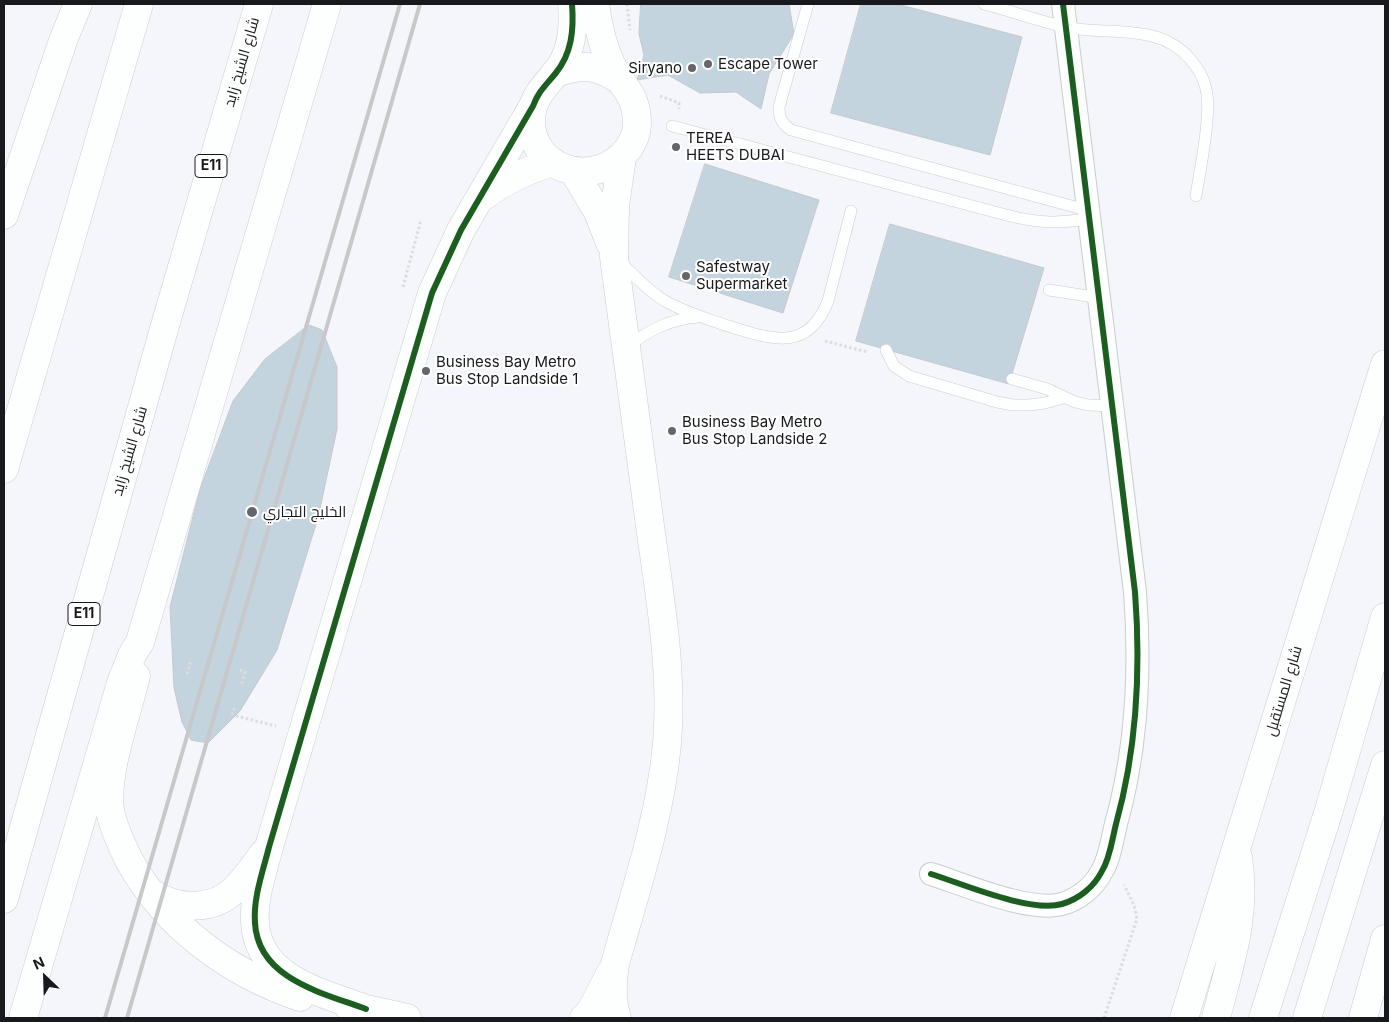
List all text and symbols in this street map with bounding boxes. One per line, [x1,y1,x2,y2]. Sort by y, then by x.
street label: شارع الشيخ زايد [221,15,263,109]
place label: Escape Tower [718,55,818,73]
marker: Escape Tower [702,58,714,70]
place label: Siryano [628,59,682,77]
marker: Siryano [686,62,698,74]
place label: TEREA HEETS DUBAI [686,129,785,164]
marker: TEREA HEETS DUBAI [670,141,682,153]
road number: E11 [195,154,227,178]
place label: Safestway Supermarket [696,258,787,293]
marker: Safestway Supermarket [680,270,692,282]
place label: Business Bay Metro Bus Stop Landside 1 [436,353,578,388]
marker: Business Bay Metro Bus Stop Landside 1 [420,365,432,377]
street label: شارع الشيخ زايد [109,404,151,498]
place label: Business Bay Metro Bus Stop Landside 2 [682,413,827,448]
marker: Business Bay Metro Bus Stop Landside 2 [666,425,678,437]
place label: الخليج التجاري [263,503,346,521]
marker: الخليج التجاري [245,505,259,519]
road number: E11 [68,602,100,626]
street label: شارع المستقبل [1262,644,1306,738]
north arrow [20,952,70,1002]
text: N [30,953,47,973]

